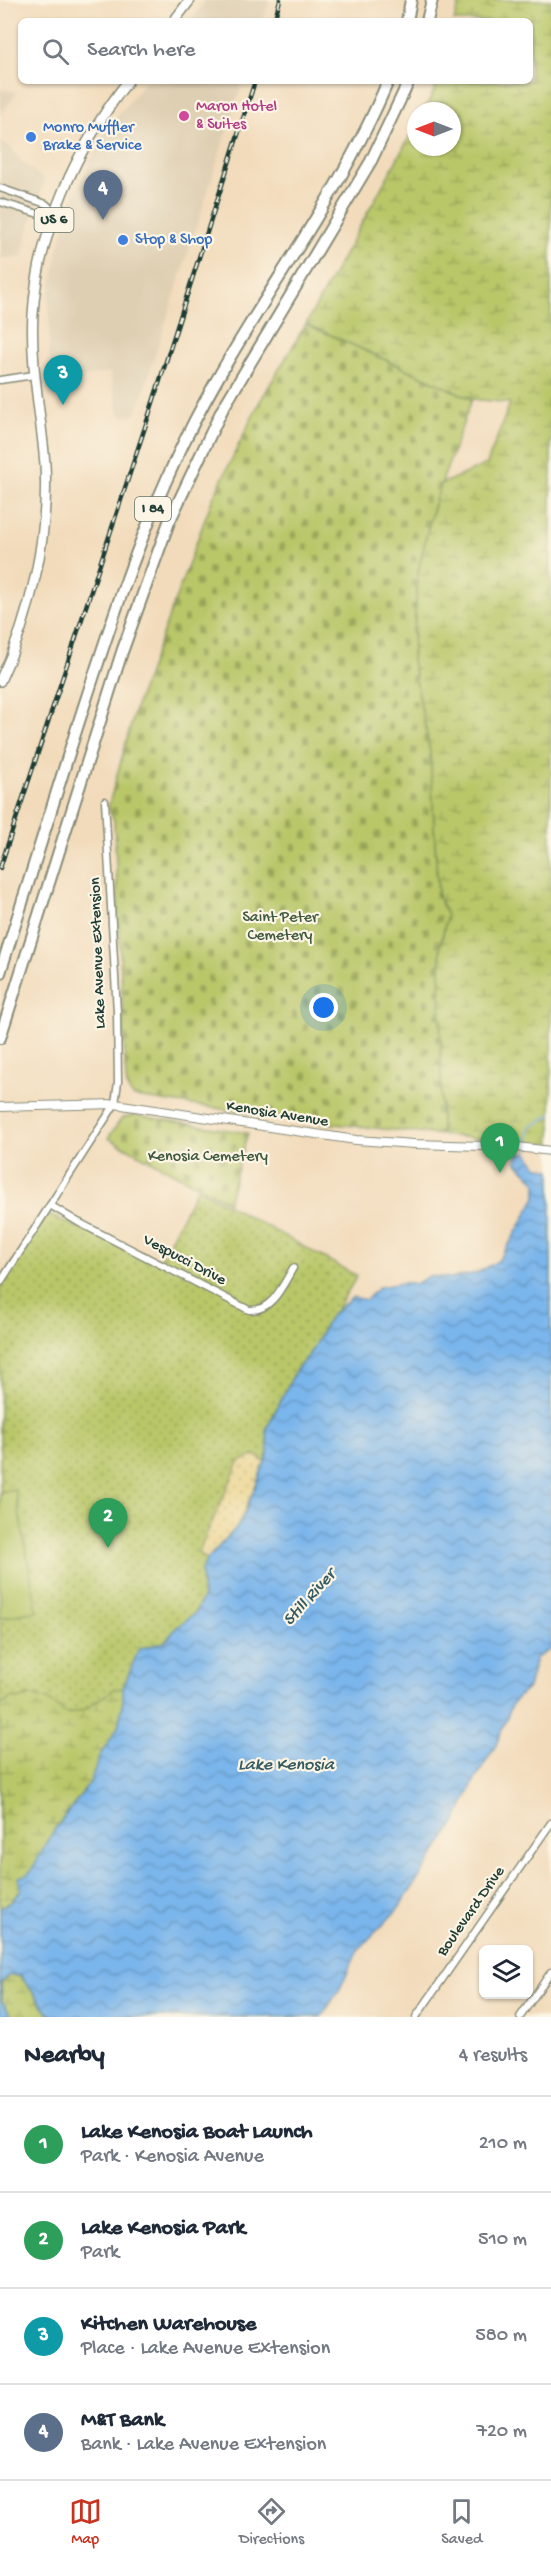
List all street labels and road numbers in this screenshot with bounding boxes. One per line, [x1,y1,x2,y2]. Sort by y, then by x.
road number: US 6 [34,208,74,232]
road number: I 84 [135,497,171,521]
street label: Lake Avenue Extension [87,876,111,1029]
street label: Kenosia Avenue [225,1098,330,1133]
street label: Vespucci Drive [138,1231,229,1291]
street label: Boulevard Drive [433,1863,510,1961]

